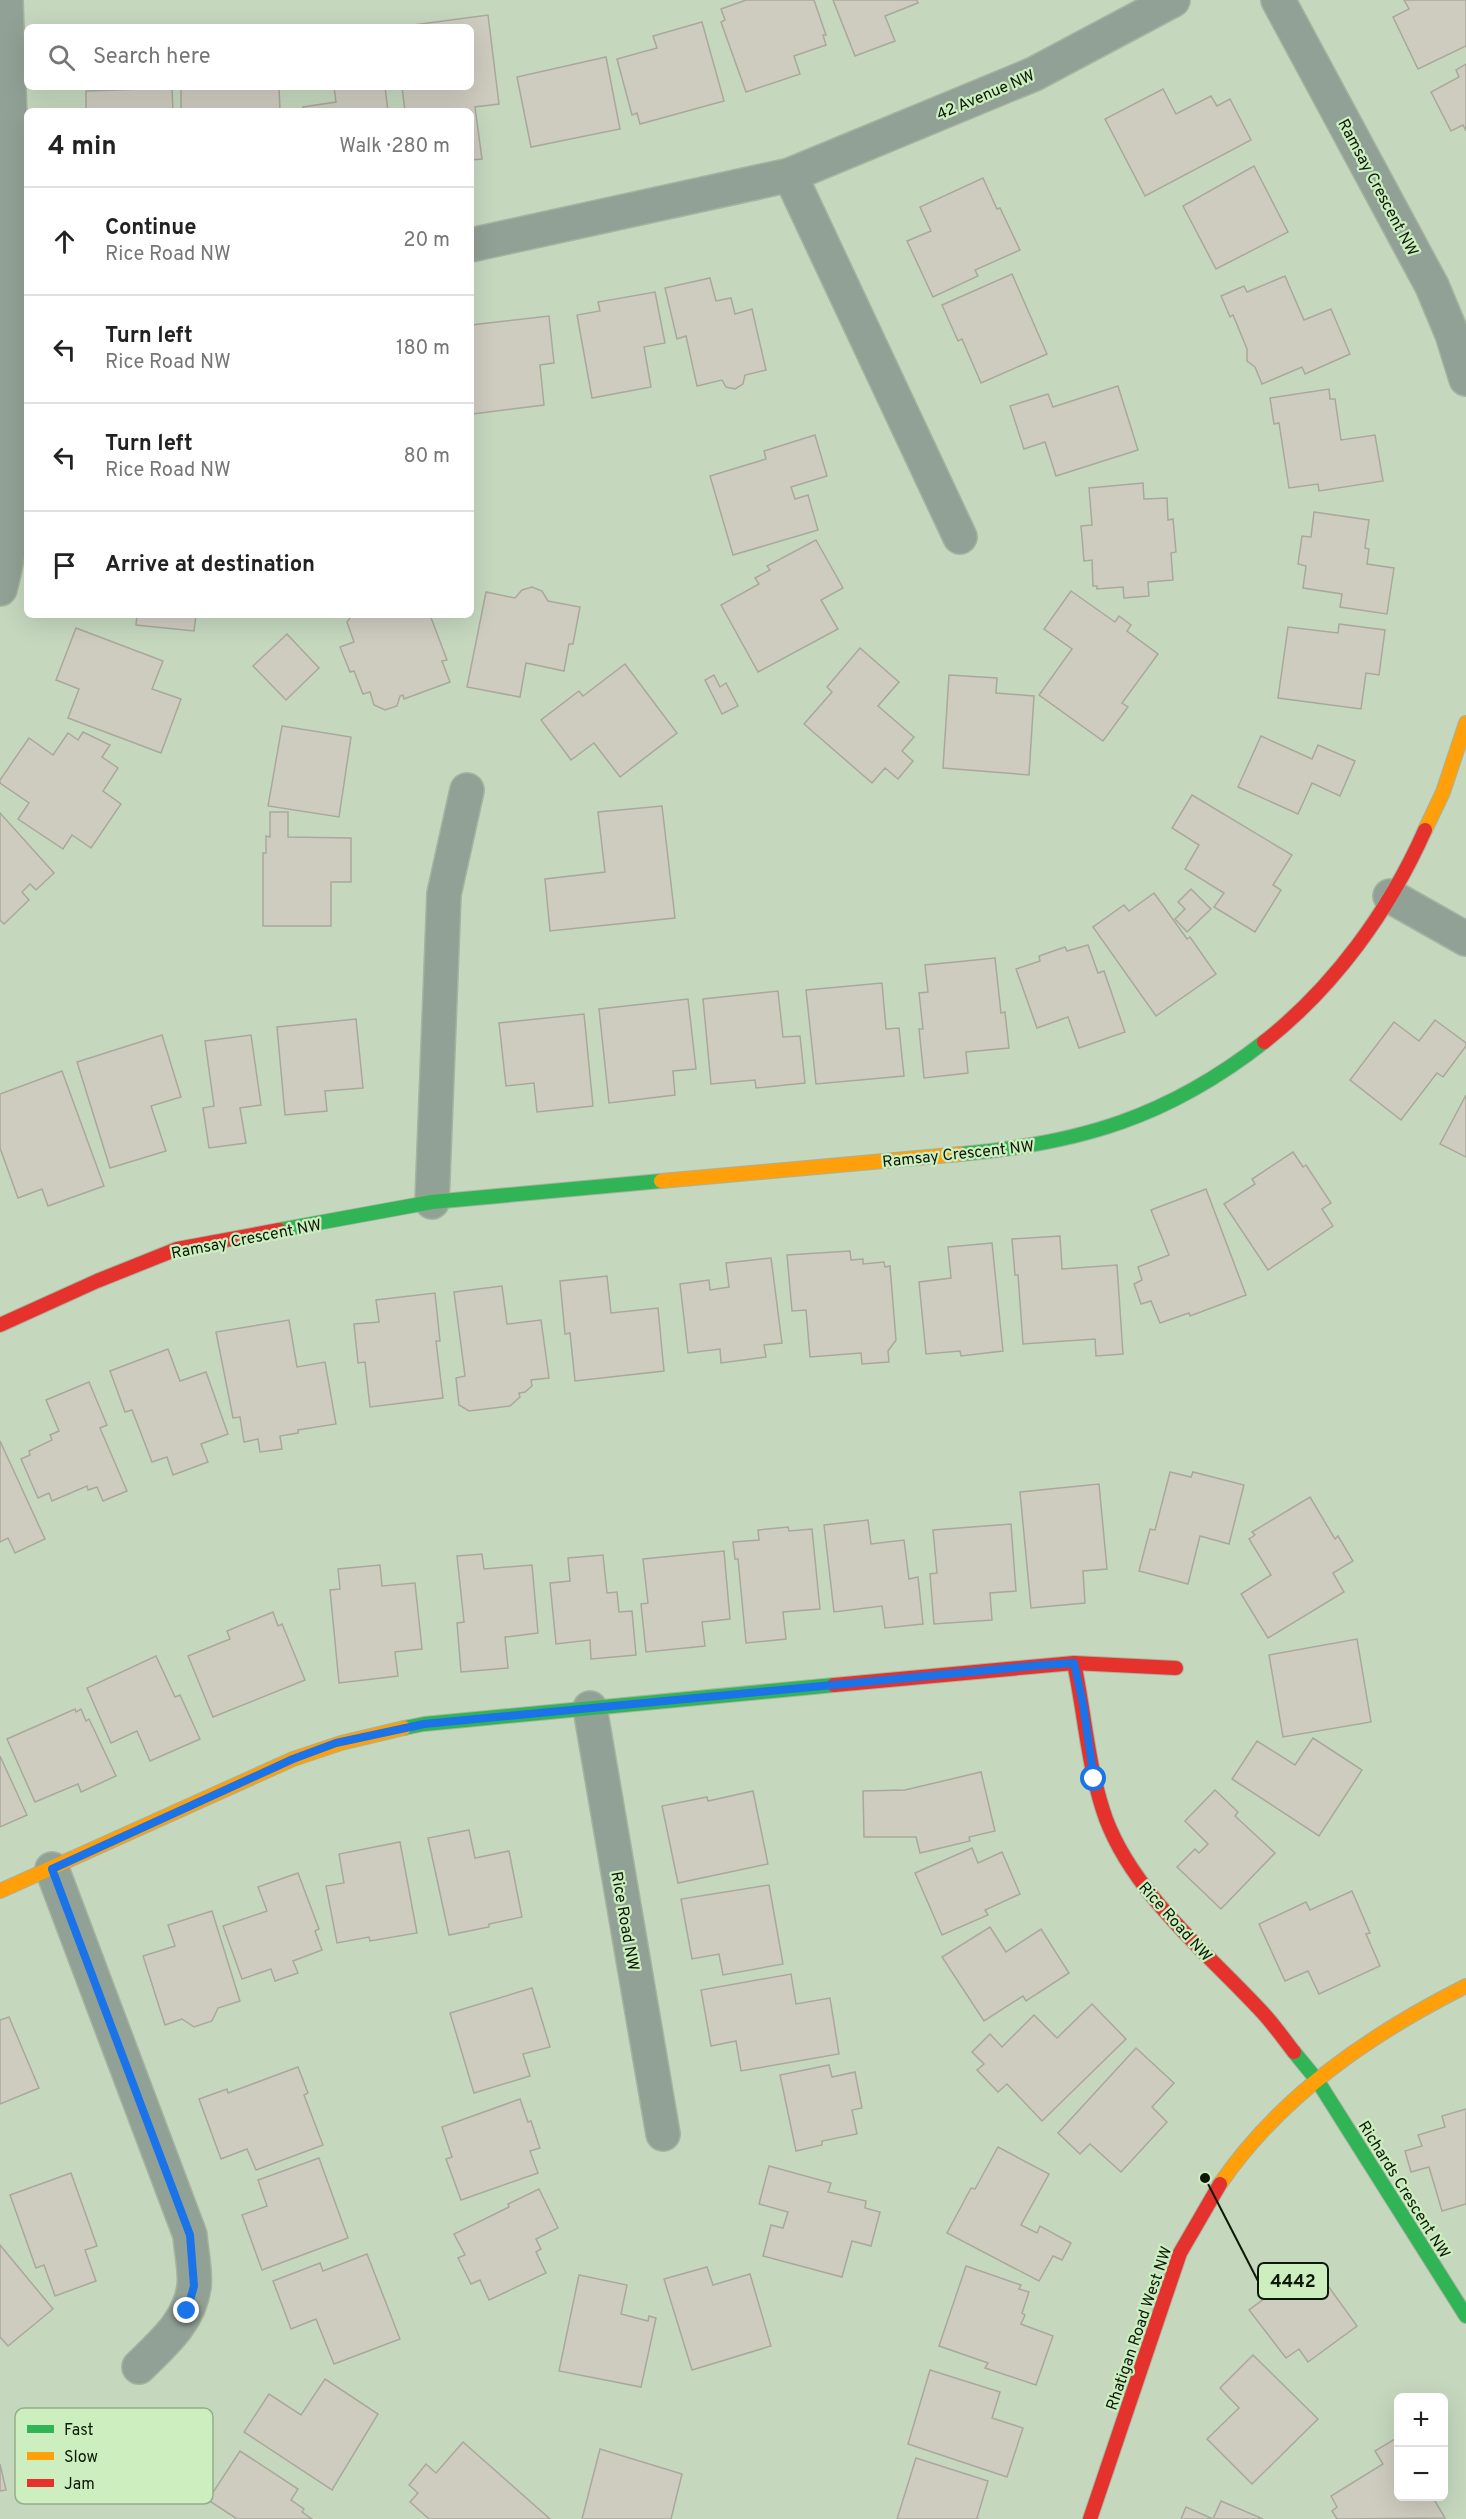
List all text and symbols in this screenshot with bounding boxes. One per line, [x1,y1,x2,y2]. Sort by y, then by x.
search box [24,24,474,90]
icon: search [45,41,78,74]
text: Search here [93,44,211,71]
street label: 42 Avenue NW [934,66,1038,126]
street label: Ramsay Crescent NW [1333,116,1422,260]
text: 4 min [48,131,117,164]
text: Walk · 280 m [339,134,450,160]
text: Continue [105,215,196,242]
icon: ahead [48,225,81,258]
text: 20 m [403,228,450,254]
text: Rice Road NW [105,242,231,268]
text: Turn left [105,323,193,350]
icon: left [48,333,81,366]
text: 180 m [396,336,450,362]
text: Rice Road NW [105,350,231,376]
text: Turn left [105,431,193,458]
icon: left [48,441,81,474]
text: 80 m [404,444,450,470]
text: Rice Road NW [105,458,231,484]
icon: arrive [48,549,81,582]
text: Arrive at destination [105,552,315,579]
street label: Ramsay Crescent NW [881,1137,1035,1173]
street label: Ramsay Crescent NW [170,1216,323,1264]
route start [1080,1765,1106,1791]
street label: Rice Road NW [605,1870,643,1973]
street label: Rice Road NW [1133,1878,1216,1966]
street label: Richards Crescent NW [1353,2118,1454,2263]
street label: Rhatigan Road West NW [1102,2244,1177,2413]
callout: 4442 [1258,2263,1328,2299]
text: 4442 [1270,2271,1316,2294]
route end [173,2297,199,2323]
map controls [1394,2393,1448,2501]
button: + [1394,2393,1448,2447]
legend [15,2408,213,2504]
text: Fast [64,2421,94,2441]
button: − [1394,2447,1448,2501]
text: Slow [64,2448,98,2468]
text: Jam [64,2475,95,2495]

